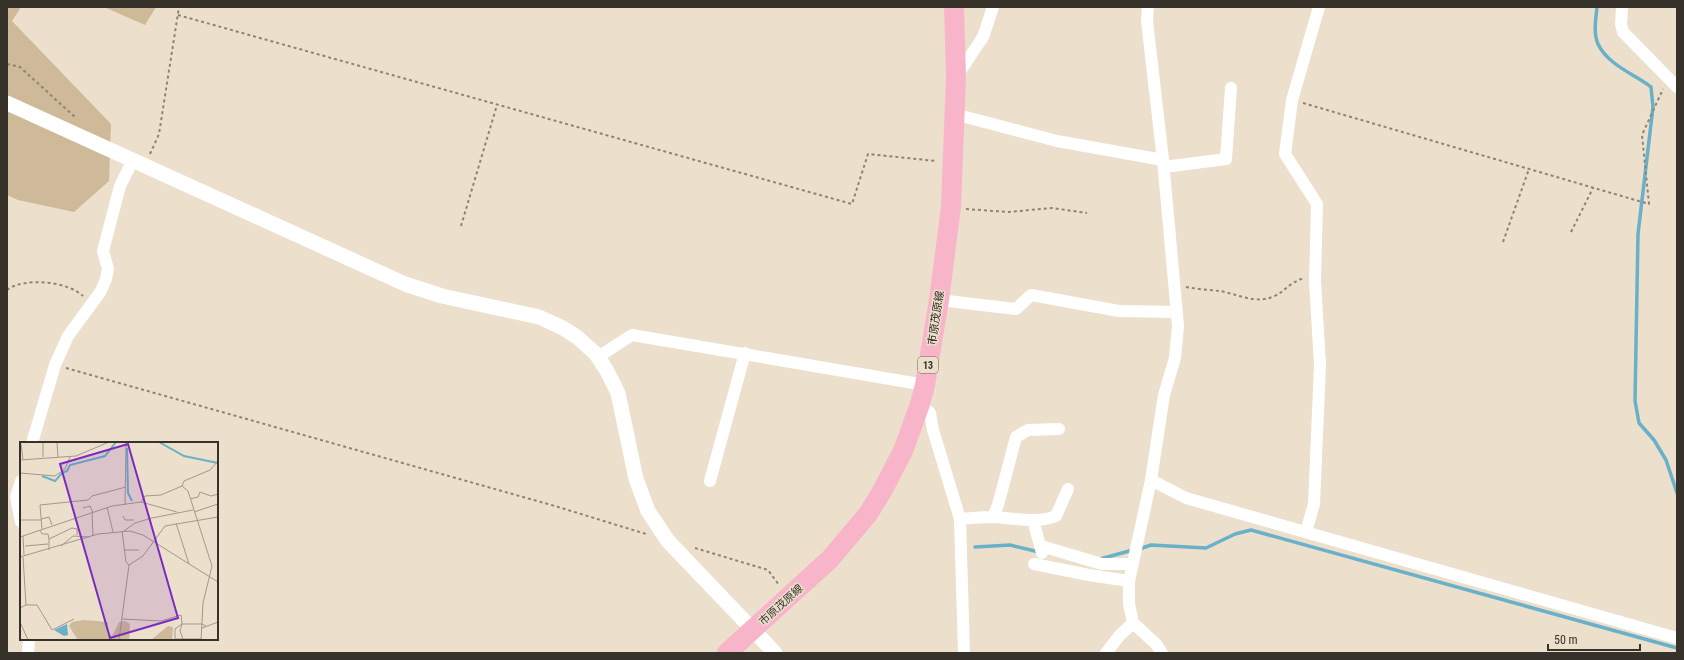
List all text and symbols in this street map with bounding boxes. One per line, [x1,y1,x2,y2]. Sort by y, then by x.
street label: 市原茂原線 [925,290,947,346]
road number: 13 [918,357,938,373]
inset map [20,442,218,640]
street label: 市原茂原線 [756,582,806,628]
scale bar [1548,626,1640,652]
text: 50 m [1554,633,1578,647]

